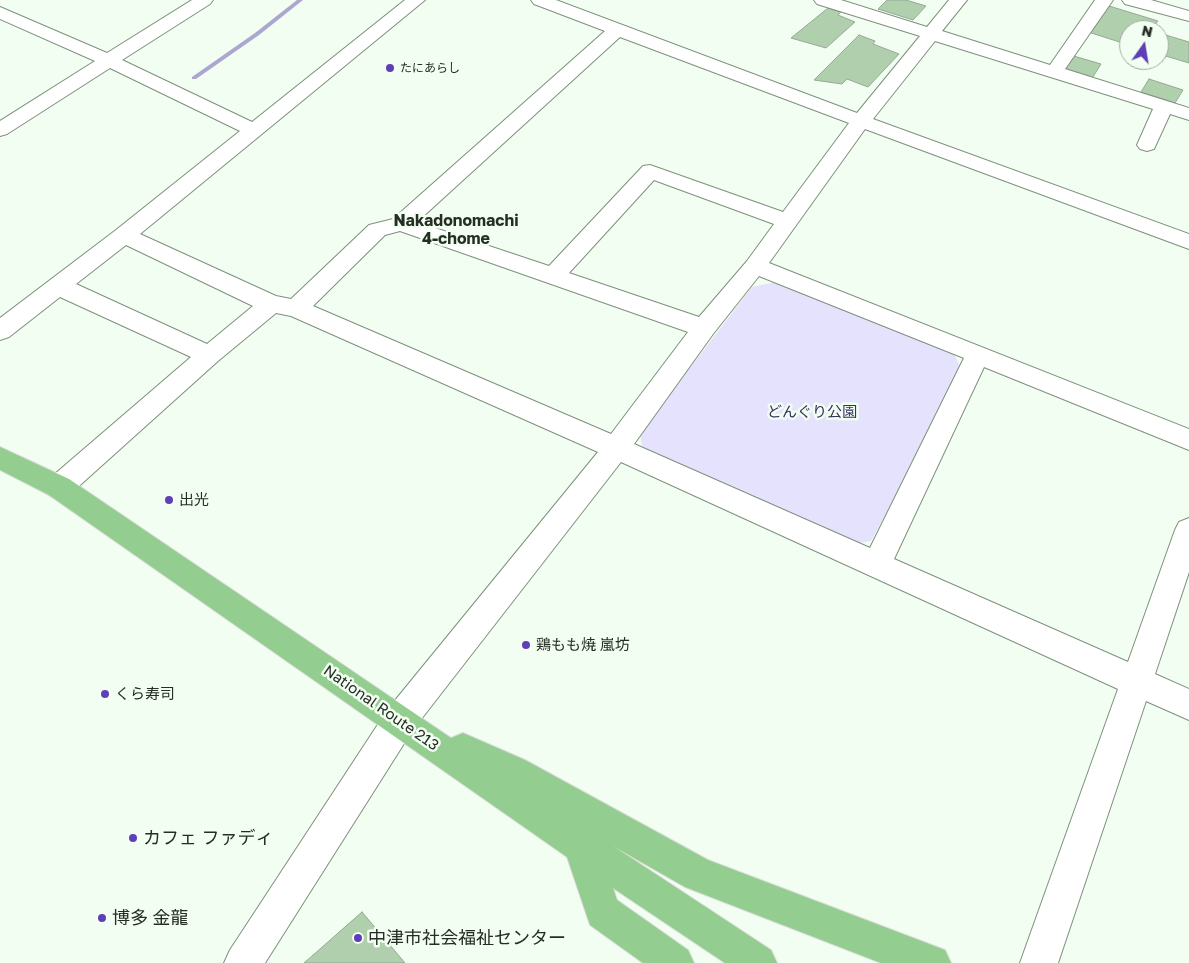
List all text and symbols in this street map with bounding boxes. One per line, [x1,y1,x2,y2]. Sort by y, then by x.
north arrow [1119,20,1169,70]
text: N [1140,21,1154,40]
place label: たにあらし [400,61,460,75]
marker: たにあらし [384,62,396,74]
district label: Nakadonomachi 4-chome [393,211,519,249]
park label: どんぐり公園 [767,403,857,421]
place label: 出光 [179,491,209,509]
marker: 出光 [163,494,175,506]
place label: 鶏もも焼 嵐坊 [536,636,630,654]
marker: 鶏もも焼 嵐坊 [520,639,532,651]
street label: National Route 213 [320,662,442,754]
place label: くら寿司 [115,685,175,703]
marker: くら寿司 [99,688,111,700]
place label: カフェ ファディ [143,827,273,849]
marker: カフェ ファディ [127,832,139,844]
place label: 博多 金龍 [112,907,188,929]
marker: 博多 金龍 [96,912,108,924]
place label: 中津市社会福祉センター [368,927,566,949]
marker: 中津市社会福祉センター [352,932,364,944]

